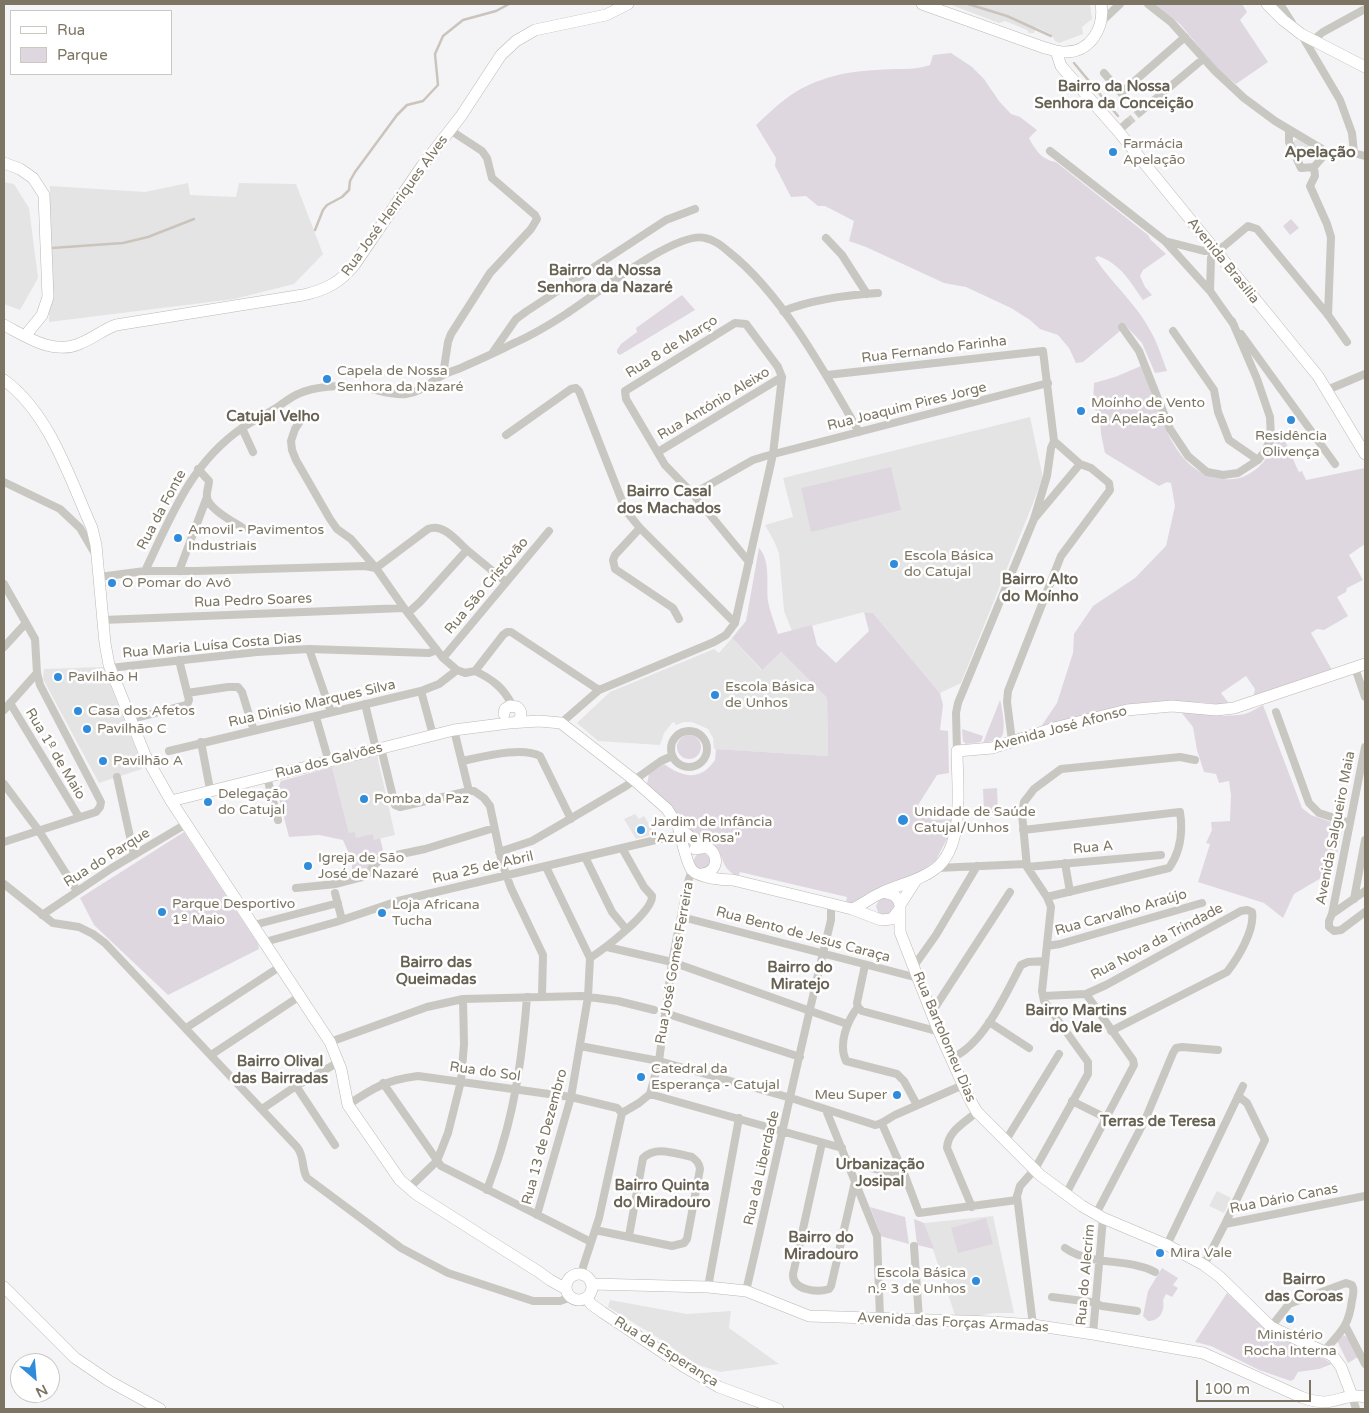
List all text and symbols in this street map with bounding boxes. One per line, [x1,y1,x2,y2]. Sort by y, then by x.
legend [10,10,172,75]
text: Rua [57,21,85,39]
text: Parque [57,46,108,64]
district label: Bairro da Nossa Senhora da Conceição [1034,78,1194,113]
street label: Rua José Henriques Alves [338,132,452,280]
place label: Farmácia Apelação [1123,136,1185,168]
district label: Apelação [1284,143,1356,163]
marker: Farmácia Apelação [1107,146,1119,158]
street label: Avenida Brasília [1183,215,1263,307]
district label: Bairro da Nossa Senhora da Nazaré [537,262,673,297]
street label: Rua 8 de Março [623,312,721,382]
street label: Rua Fernando Farinha [860,333,1008,367]
place label: Capela de Nossa Senhora da Nazaré [337,363,463,396]
street label: Rua António Aleixo [655,364,773,444]
marker: Capela de Nossa Senhora da Nazaré [321,373,333,385]
street label: Rua Joaquim Pires Jorge [826,379,988,435]
place label: Moínho de Vento da Apelação [1091,395,1205,428]
marker: Moínho de Vento da Apelação [1075,405,1087,417]
district label: Catujal Velho [226,408,320,426]
marker: Residência Olivença [1285,414,1297,426]
place label: Residência Olivença [1255,428,1327,461]
street label: Rua da Fonte [134,467,190,553]
district label: Bairro Casal dos Machados [617,483,721,518]
place label: Amovil - Pavimentos Industriais [188,522,324,554]
marker: Amovil - Pavimentos Industriais [172,532,184,544]
street label: Rua São Cristóvão [442,534,532,638]
place label: Escola Básica do Catujal [904,548,994,580]
marker: Escola Básica do Catujal [888,558,900,570]
district label: Bairro Alto do Moínho [1001,571,1079,606]
place label: O Pomar do Avô [122,575,231,591]
marker: O Pomar do Avô [106,577,118,589]
street label: Rua Pedro Soares [194,591,312,611]
street label: Rua Maria Luísa Costa Dias [122,630,302,662]
place label: Pavilhão H [68,669,138,685]
marker: Pavilhão H [52,671,64,683]
street label: Rua Dinísio Marques Silva [227,677,397,731]
place label: Escola Básica de Unhos [725,679,815,712]
marker: Escola Básica de Unhos [709,689,721,701]
place label: Casa dos Afetos [88,703,195,719]
street label: Avenida José Afonso [991,703,1129,755]
street label: Rua 1º de Maio [21,705,89,803]
marker: Casa dos Afetos [72,705,84,717]
place label: Pavilhão C [97,721,166,737]
marker: Pavilhão C [81,723,93,735]
street label: Rua dos Galvões [274,740,384,782]
street label: Avenida Salgueiro Maia [1313,750,1359,906]
place label: Pavilhão A [113,753,183,769]
marker: Pavilhão A [97,755,109,767]
place label: Delegação do Catujal [218,786,288,819]
place label: Pomba da Paz [374,791,469,807]
marker: Pomba da Paz [358,793,370,805]
marker: Delegação do Catujal [202,796,214,808]
place label: Unidade de Saúde Catujal/Unhos [914,804,1036,836]
marker: Unidade de Saúde Catujal/Unhos [896,813,910,827]
place label: Jardim de Infância "Azul e Rosa" [651,814,772,846]
marker: Jardim de Infância "Azul e Rosa" [635,824,647,836]
street label: Rua do Parque [61,825,153,891]
street label: Rua A [1072,838,1114,858]
street label: Rua 25 de Abril [431,848,535,888]
place label: Igreja de São José de Nazaré [318,850,419,882]
marker: Igreja de São José de Nazaré [302,860,314,872]
street label: Rua José Gomes Ferreira [652,880,698,1046]
street label: Rua Carvalho Araújo [1053,886,1189,940]
place label: Parque Desportivo 1º Maio [172,896,295,929]
place label: Loja Africana Tucha [392,897,480,930]
street label: Rua Nova da Trindade [1088,900,1226,984]
street label: Rua Bento de Jesus Caraça [714,904,892,966]
marker: Parque Desportivo 1º Maio [156,906,168,918]
marker: Loja Africana Tucha [376,907,388,919]
district label: Bairro das Queimadas [396,954,476,989]
district label: Bairro do Miratejo [767,959,833,994]
street label: Rua Bartolomeu Dias [909,969,979,1105]
district label: Bairro Martins do Vale [1025,1002,1127,1037]
district label: Bairro Olival das Bairradas [232,1053,328,1088]
street label: Rua do Sol [448,1059,522,1085]
place label: Catedral da Esperança - Catujal [651,1061,780,1094]
street label: Rua 13 de Dezembro [519,1067,571,1207]
marker: Catedral da Esperança - Catujal [635,1071,647,1083]
place label: Meu Super [814,1087,887,1103]
marker: Meu Super [891,1089,903,1101]
street label: Rua da Liberdade [741,1109,783,1227]
district label: Terras de Teresa [1100,1113,1216,1131]
district label: Urbanização Josipal [835,1156,925,1191]
district label: Bairro Quinta do Miradouro [613,1177,711,1212]
street label: Rua Dário Canas [1228,1180,1340,1218]
street label: Rua do Alecrim [1073,1224,1099,1326]
district label: Bairro do Miradouro [784,1229,858,1264]
place label: Mira Vale [1170,1245,1232,1261]
marker: Mira Vale [1154,1247,1166,1259]
place label: Escola Básica n.º 3 de Unhos [868,1265,966,1298]
district label: Bairro das Coroas [1265,1271,1343,1306]
marker: Escola Básica n.º 3 de Unhos [970,1275,982,1287]
street label: Avenida das Forças Armadas [857,1310,1049,1336]
street label: Rua da Esperança [611,1313,721,1391]
marker: Ministério Rocha Interna [1284,1313,1296,1325]
place label: Ministério Rocha Interna [1243,1327,1337,1360]
north arrow [10,1353,60,1403]
scale bar [1199,1370,1314,1402]
text: 100 m [1204,1380,1250,1398]
text: N [33,1381,50,1401]

